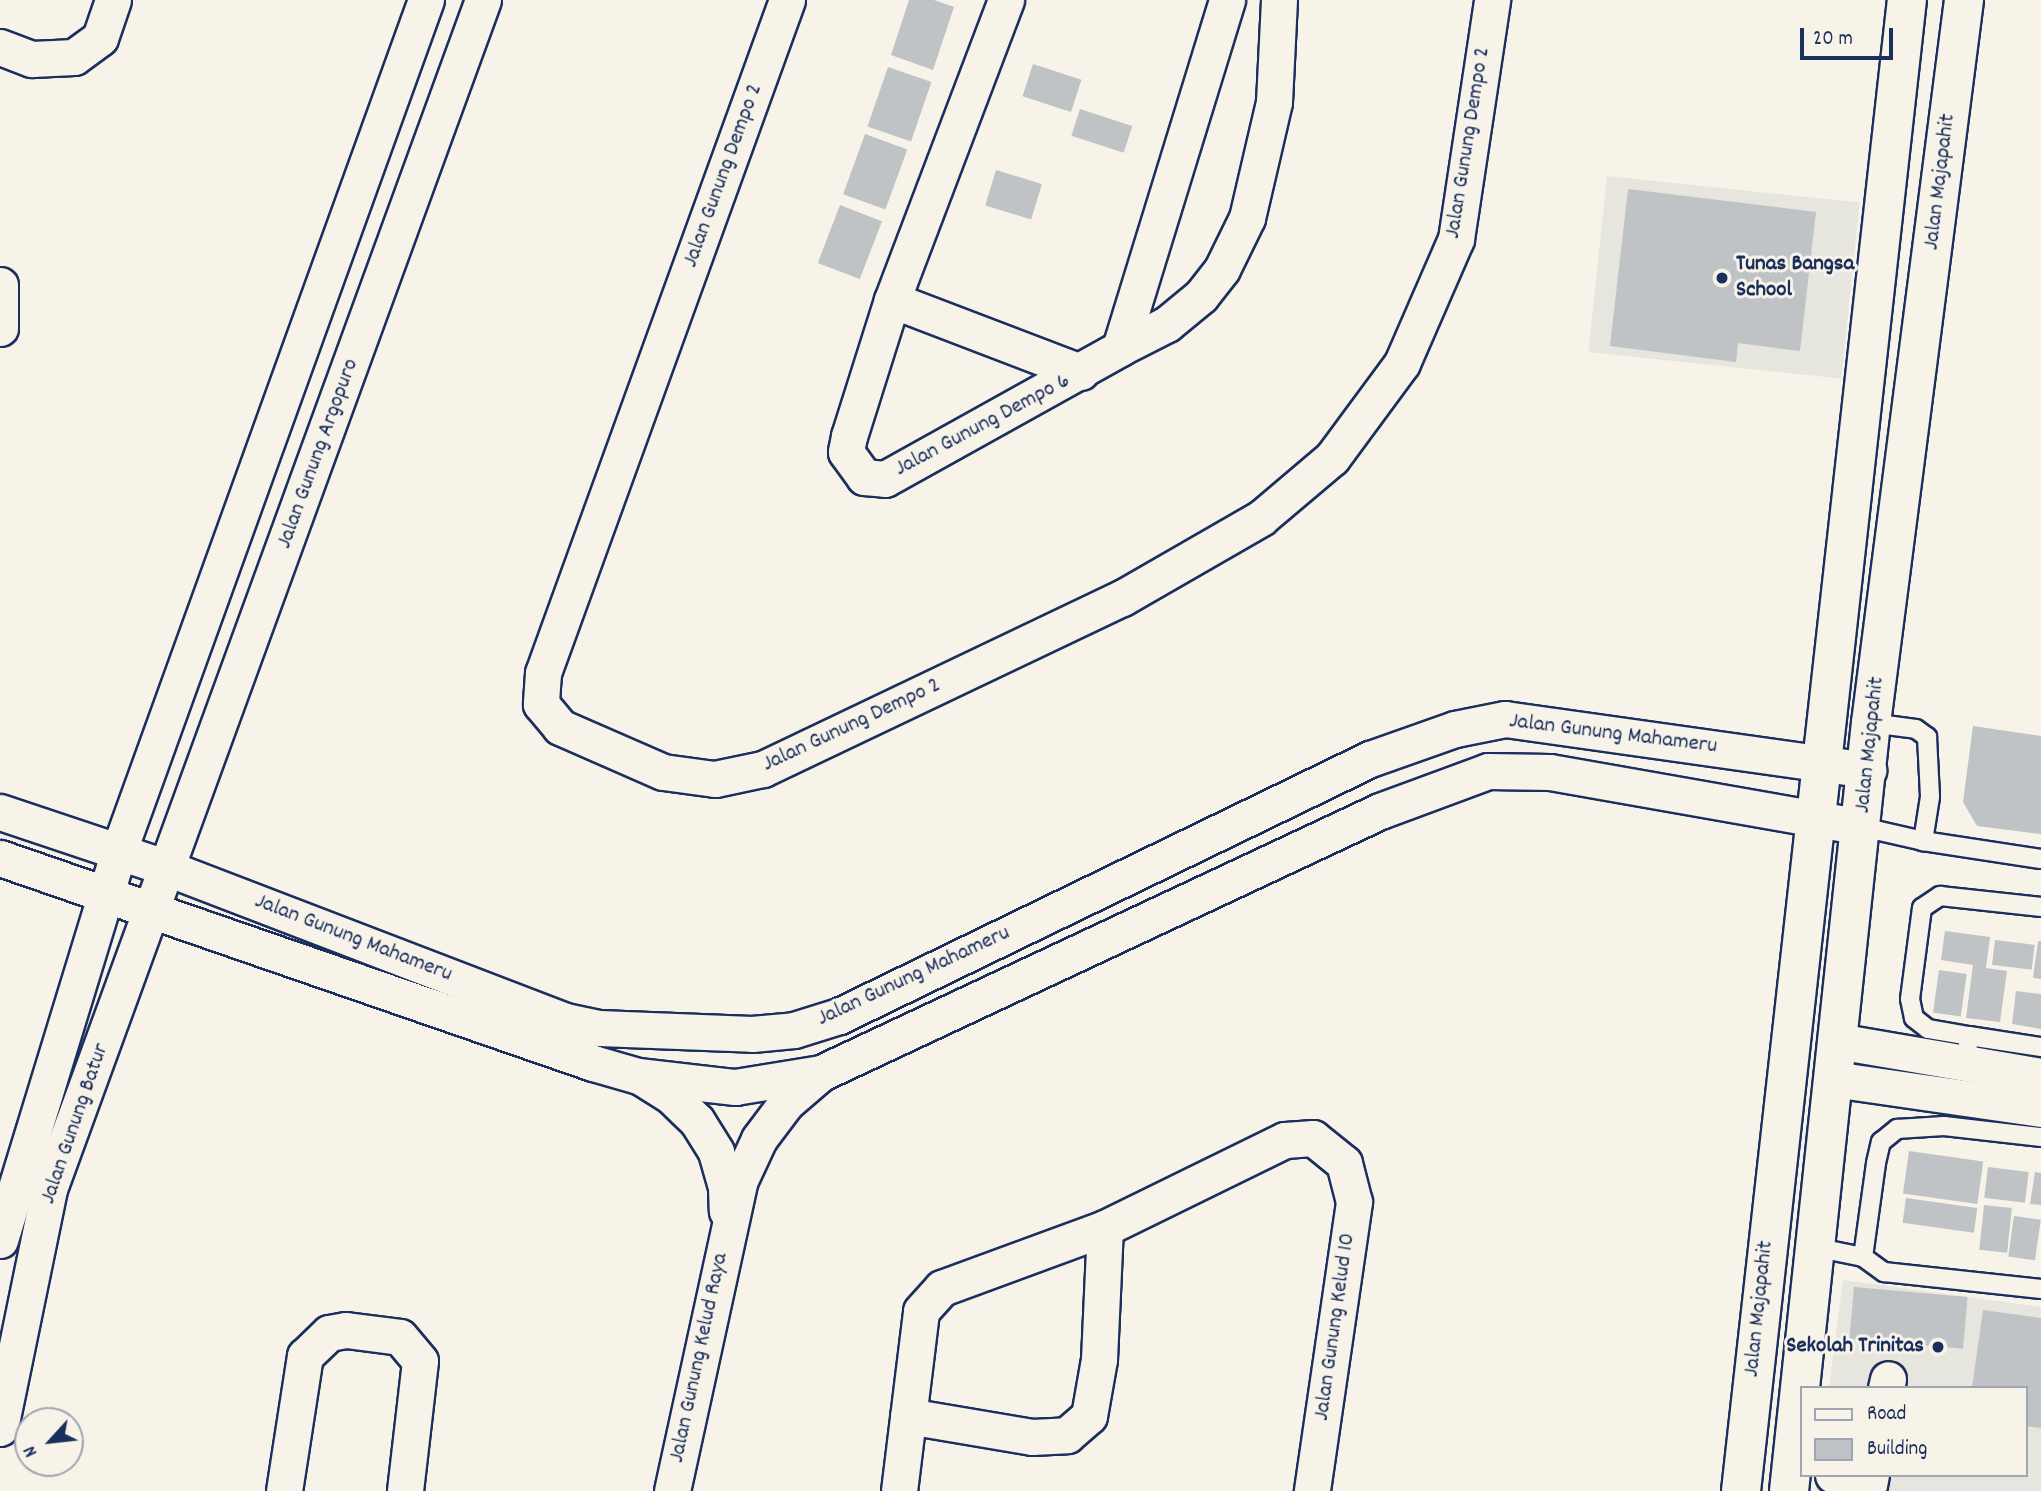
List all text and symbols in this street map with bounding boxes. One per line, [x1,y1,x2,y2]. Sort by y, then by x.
scale bar [1803,14,1896,58]
text: 20 m [1813,25,1853,55]
street label: Jalan Gunung Dempo 2 [1440,45,1498,241]
street label: Jalan Gunung Dempo 2 [678,80,770,272]
street label: Jalan Majapahit [1919,112,1963,252]
place label: Tunas Bangsa School [1736,251,1854,305]
marker: Tunas Bangsa School [1714,270,1730,286]
street label: Jalan Gunung Argopuro [272,355,366,553]
street label: Jalan Gunung Dempo 6 [891,368,1075,484]
street label: Jalan Gunung Dempo 2 [759,673,945,779]
street label: Jalan Majapahit [1850,675,1892,815]
street label: Jalan Gunung Mahameru [1507,709,1719,761]
street label: Jalan Gunung Mahameru [250,889,456,989]
street label: Jalan Gunung Mahameru [813,920,1015,1034]
street label: Jalan Gunung Batur [36,1040,116,1208]
street label: Jalan Gunung Kelud 10 [1309,1231,1363,1423]
street label: Jalan Majapahit [1739,1239,1781,1379]
street label: Jalan Gunung Kelud Raya [664,1251,736,1465]
place label: Sekolah Trinitas [1786,1333,1924,1361]
marker: Sekolah Trinitas [1930,1339,1946,1355]
legend [1800,1386,2027,1477]
text: Road [1867,1400,1906,1430]
north arrow [14,1407,84,1477]
text: Building [1867,1435,1927,1465]
text: N [17,1441,46,1461]

